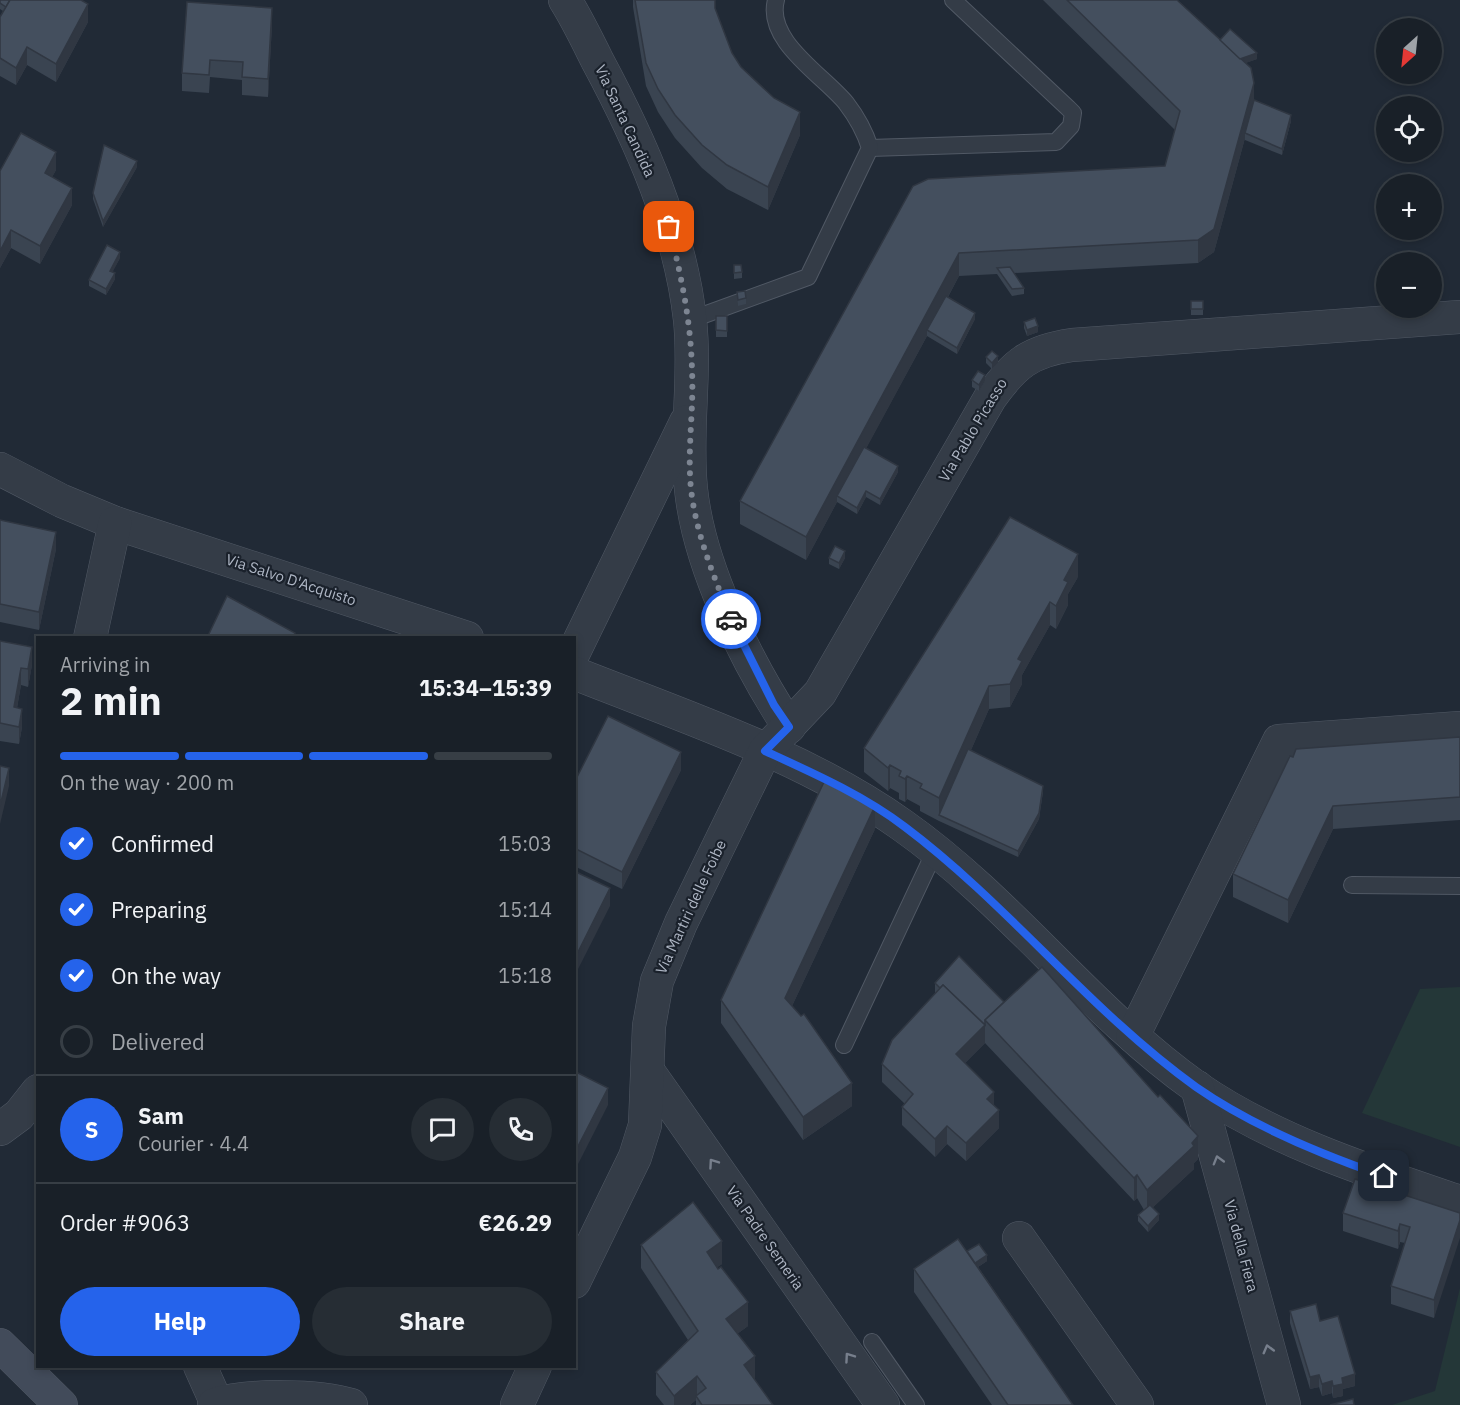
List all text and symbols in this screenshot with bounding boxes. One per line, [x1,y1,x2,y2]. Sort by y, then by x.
north arrow [1376,18,1442,84]
map controls [1376,18,1442,318]
street label: Via Santa Candida [591,62,660,180]
button: locate [1376,96,1442,162]
button: + [1376,174,1442,240]
pin [643,201,694,252]
icon: bag [652,210,685,243]
button: − [1376,252,1442,318]
street label: Via Pablo Picasso [934,375,1011,485]
street label: Via Salvo D'Acquisto [224,549,359,610]
courier [701,589,761,649]
icon: car [715,603,748,636]
text: Arriving in [60,651,150,678]
text: 15:34–15:39 [419,673,552,702]
text: 2 min [60,675,162,726]
text: On the way · 200 m [60,769,234,796]
icon: check [60,827,93,860]
text: Confirmed [111,829,214,858]
text: 15:03 [498,830,552,857]
street label: Via Martiri delle Foibe [651,837,730,977]
icon: check [60,893,93,926]
text: Preparing [111,895,206,924]
text: 15:14 [498,896,552,923]
icon: check [60,959,93,992]
text: On the way [111,961,221,990]
text: 15:18 [498,962,552,989]
text: Delivered [111,1027,205,1056]
button: chat [411,1098,474,1161]
button: phone [489,1098,552,1161]
text: Sam [138,1101,184,1130]
text: S [85,1115,98,1144]
text: Courier · 4.4 [138,1130,249,1157]
pin [1358,1150,1409,1201]
one-way arrow [1213,1155,1225,1166]
one-way arrow [709,1159,720,1170]
icon: home [1367,1159,1400,1192]
street label: Via Padre Semeria [722,1182,808,1293]
street label: Via della Fiera [1220,1198,1263,1294]
text: Order #9063 [60,1208,190,1237]
text: €26.29 [479,1208,552,1237]
button: Help [60,1287,300,1356]
button: Share [312,1287,552,1356]
one-way arrow [1263,1344,1275,1354]
one-way arrow [845,1353,856,1364]

